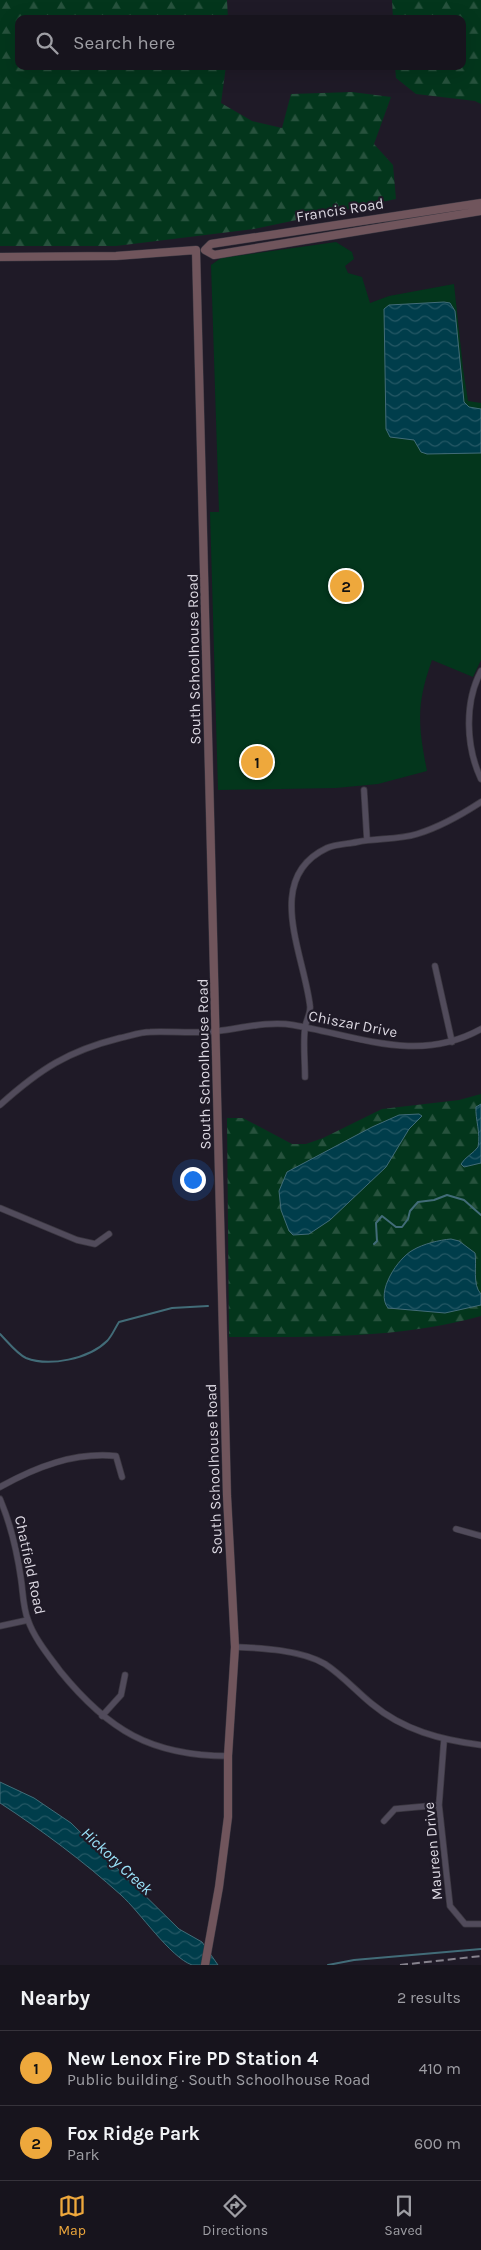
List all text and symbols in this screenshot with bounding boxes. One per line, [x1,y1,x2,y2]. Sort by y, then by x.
search box [15,15,466,70]
icon: search [33,29,61,57]
text: Search here [73,32,175,54]
street label: Francis Road [295,194,385,226]
pin: 2 [330,567,362,605]
street label: South Schoolhouse Road [184,573,204,745]
pin: 1 [241,743,273,781]
street label: South Schoolhouse Road [194,978,214,1150]
street label: Chiszar Drive [307,1007,399,1041]
your location [180,1167,206,1193]
street label: South Schoolhouse Road [202,1383,226,1555]
street label: Chatfield Road [11,1514,49,1616]
street label: Maureen Drive [420,1801,446,1901]
water label: Hickory Creek [77,1823,157,1899]
text: Nearby [20,1986,90,2010]
text: 2 results [397,1988,461,2007]
text: New Lenox Fire PD Station 4 [67,2048,318,2070]
text: 1 [33,2059,39,2078]
text: 410 m [419,2059,461,2078]
text: Public building · South Schoolhouse Road [67,2070,371,2089]
text: Fox Ridge Park [67,2123,200,2145]
text: 2 [31,2134,41,2153]
text: 600 m [414,2134,461,2153]
text: Park [67,2145,99,2164]
tab: Map [58,2192,86,2239]
tab: Directions [202,2192,268,2239]
tab: Saved [384,2192,423,2239]

